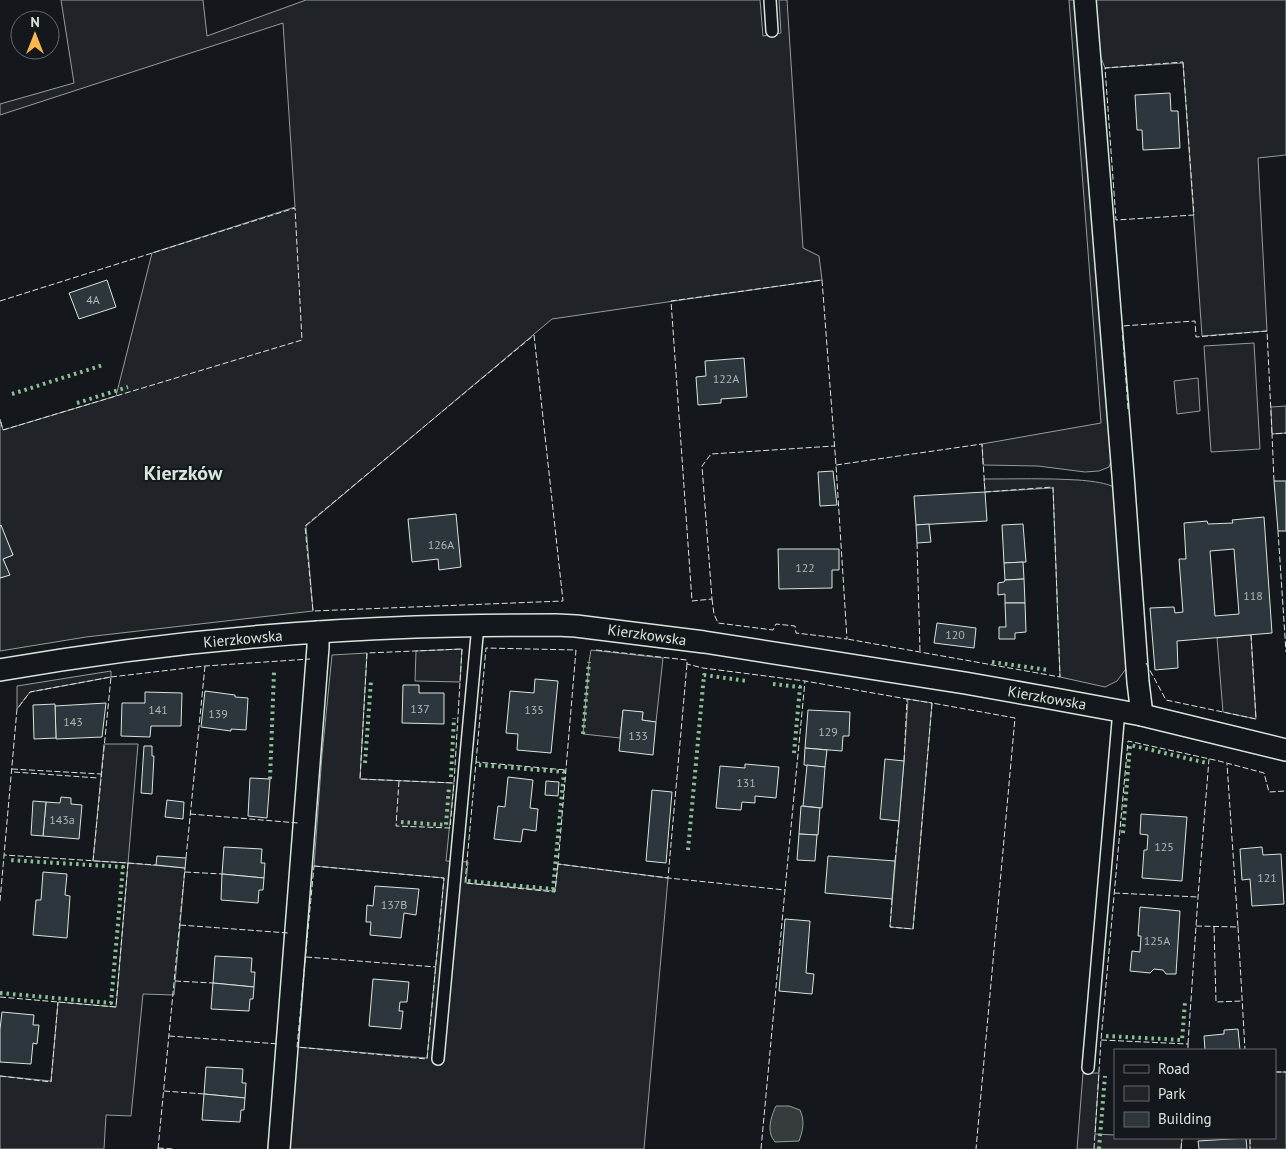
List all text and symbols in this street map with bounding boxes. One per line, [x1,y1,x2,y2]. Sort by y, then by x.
north arrow [10,10,60,60]
text: N [30,13,40,31]
house number: 4A [86,292,100,307]
house number: 122A [713,371,739,386]
district label: Kierzków [144,460,223,486]
house number: 126A [428,537,454,552]
house number: 122 [795,560,815,575]
house number: 118 [1243,588,1263,603]
street label: Kierzkowska [606,620,688,649]
street label: Kierzkowska [203,626,283,651]
house number: 120 [945,627,965,642]
street label: Kierzkowska [1006,681,1088,714]
house number: 137 [410,701,430,716]
house number: 141 [148,702,168,717]
house number: 135 [524,702,544,717]
house number: 139 [208,706,228,721]
house number: 143 [63,714,83,729]
house number: 129 [818,724,838,739]
house number: 133 [628,728,648,743]
house number: 131 [736,775,756,790]
house number: 143a [49,812,75,827]
house number: 125 [1154,839,1174,854]
house number: 121 [1257,870,1277,885]
house number: 137B [381,897,407,912]
house number: 125A [1144,933,1170,948]
legend [1114,1049,1276,1139]
text: Road [1158,1059,1190,1078]
text: Park [1158,1084,1186,1103]
text: Building [1158,1109,1212,1128]

